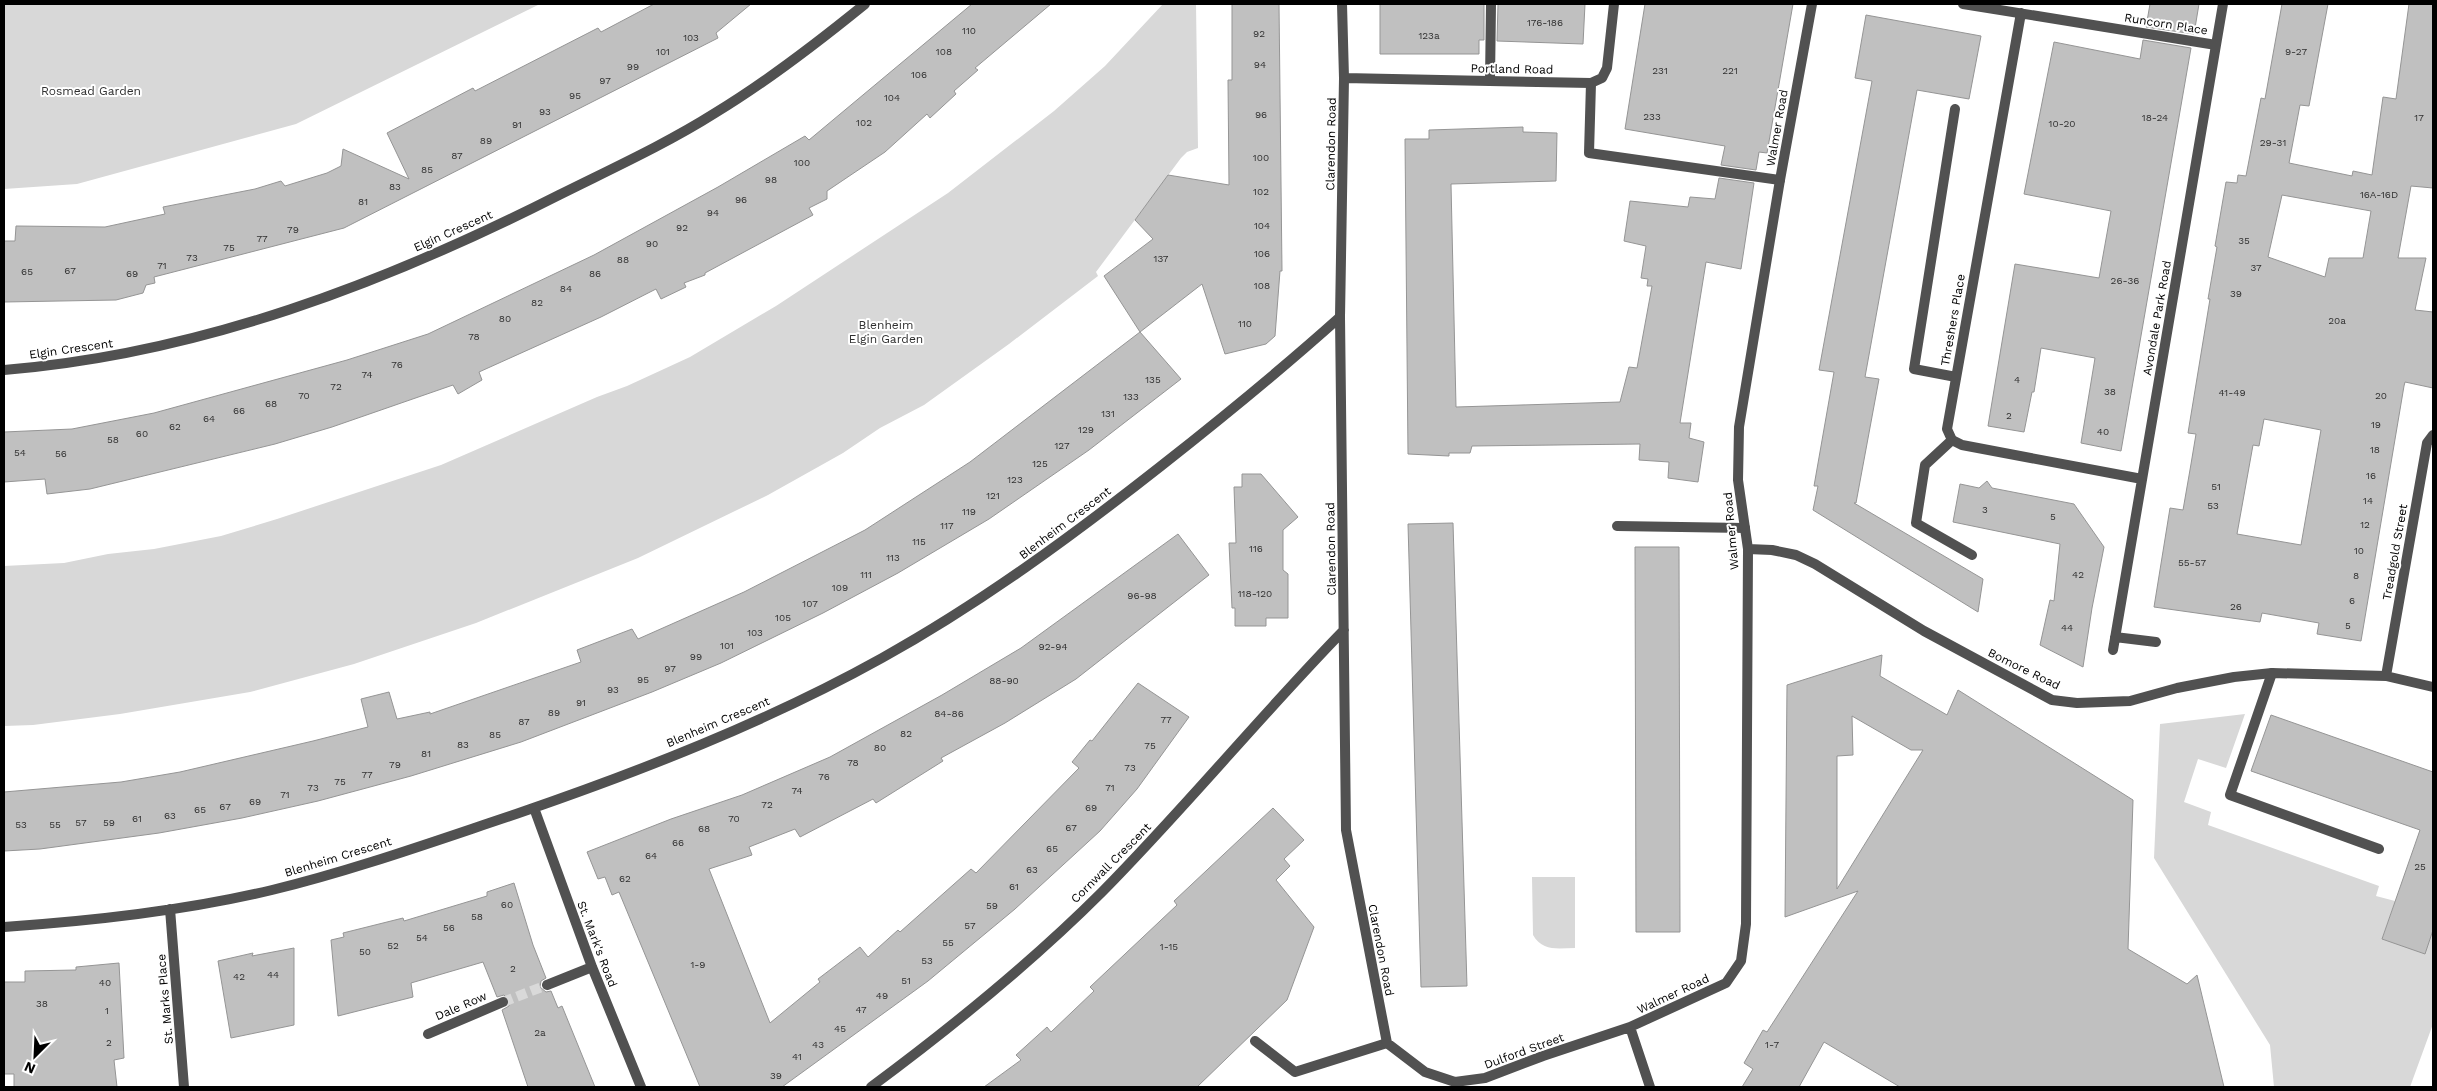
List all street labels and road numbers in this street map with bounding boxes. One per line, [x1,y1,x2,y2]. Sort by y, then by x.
street label: Runcorn Place [2123,10,2209,38]
street label: Portland Road [1470,61,1554,77]
street label: Walmer Road [1763,88,1791,168]
street label: Clarendon Road [1323,97,1339,191]
street label: Elgin Crescent [411,207,495,255]
street label: Avondale Park Road [2140,259,2174,377]
street label: Threshers Place [1938,273,1968,367]
street label: Elgin Crescent [28,336,114,362]
street label: Blenheim Crescent [1016,484,1114,562]
street label: Walmer Road [1721,492,1741,570]
street label: Clarendon Road [1323,502,1339,596]
street label: Treadgold Street [2380,503,2410,601]
street label: Bomore Road [1986,645,2062,693]
street label: Blenheim Crescent [664,694,772,750]
street label: Cornwall Crescent [1068,820,1154,906]
street label: Blenheim Crescent [283,834,393,880]
street label: St. Mark's Road [574,899,620,989]
street label: Clarendon Road [1365,903,1397,997]
street label: St. Marks Place [154,953,176,1045]
street label: Walmer Road [1635,971,1711,1017]
street label: Dale Row [433,989,489,1023]
street label: Dulford Street [1482,1030,1566,1072]

